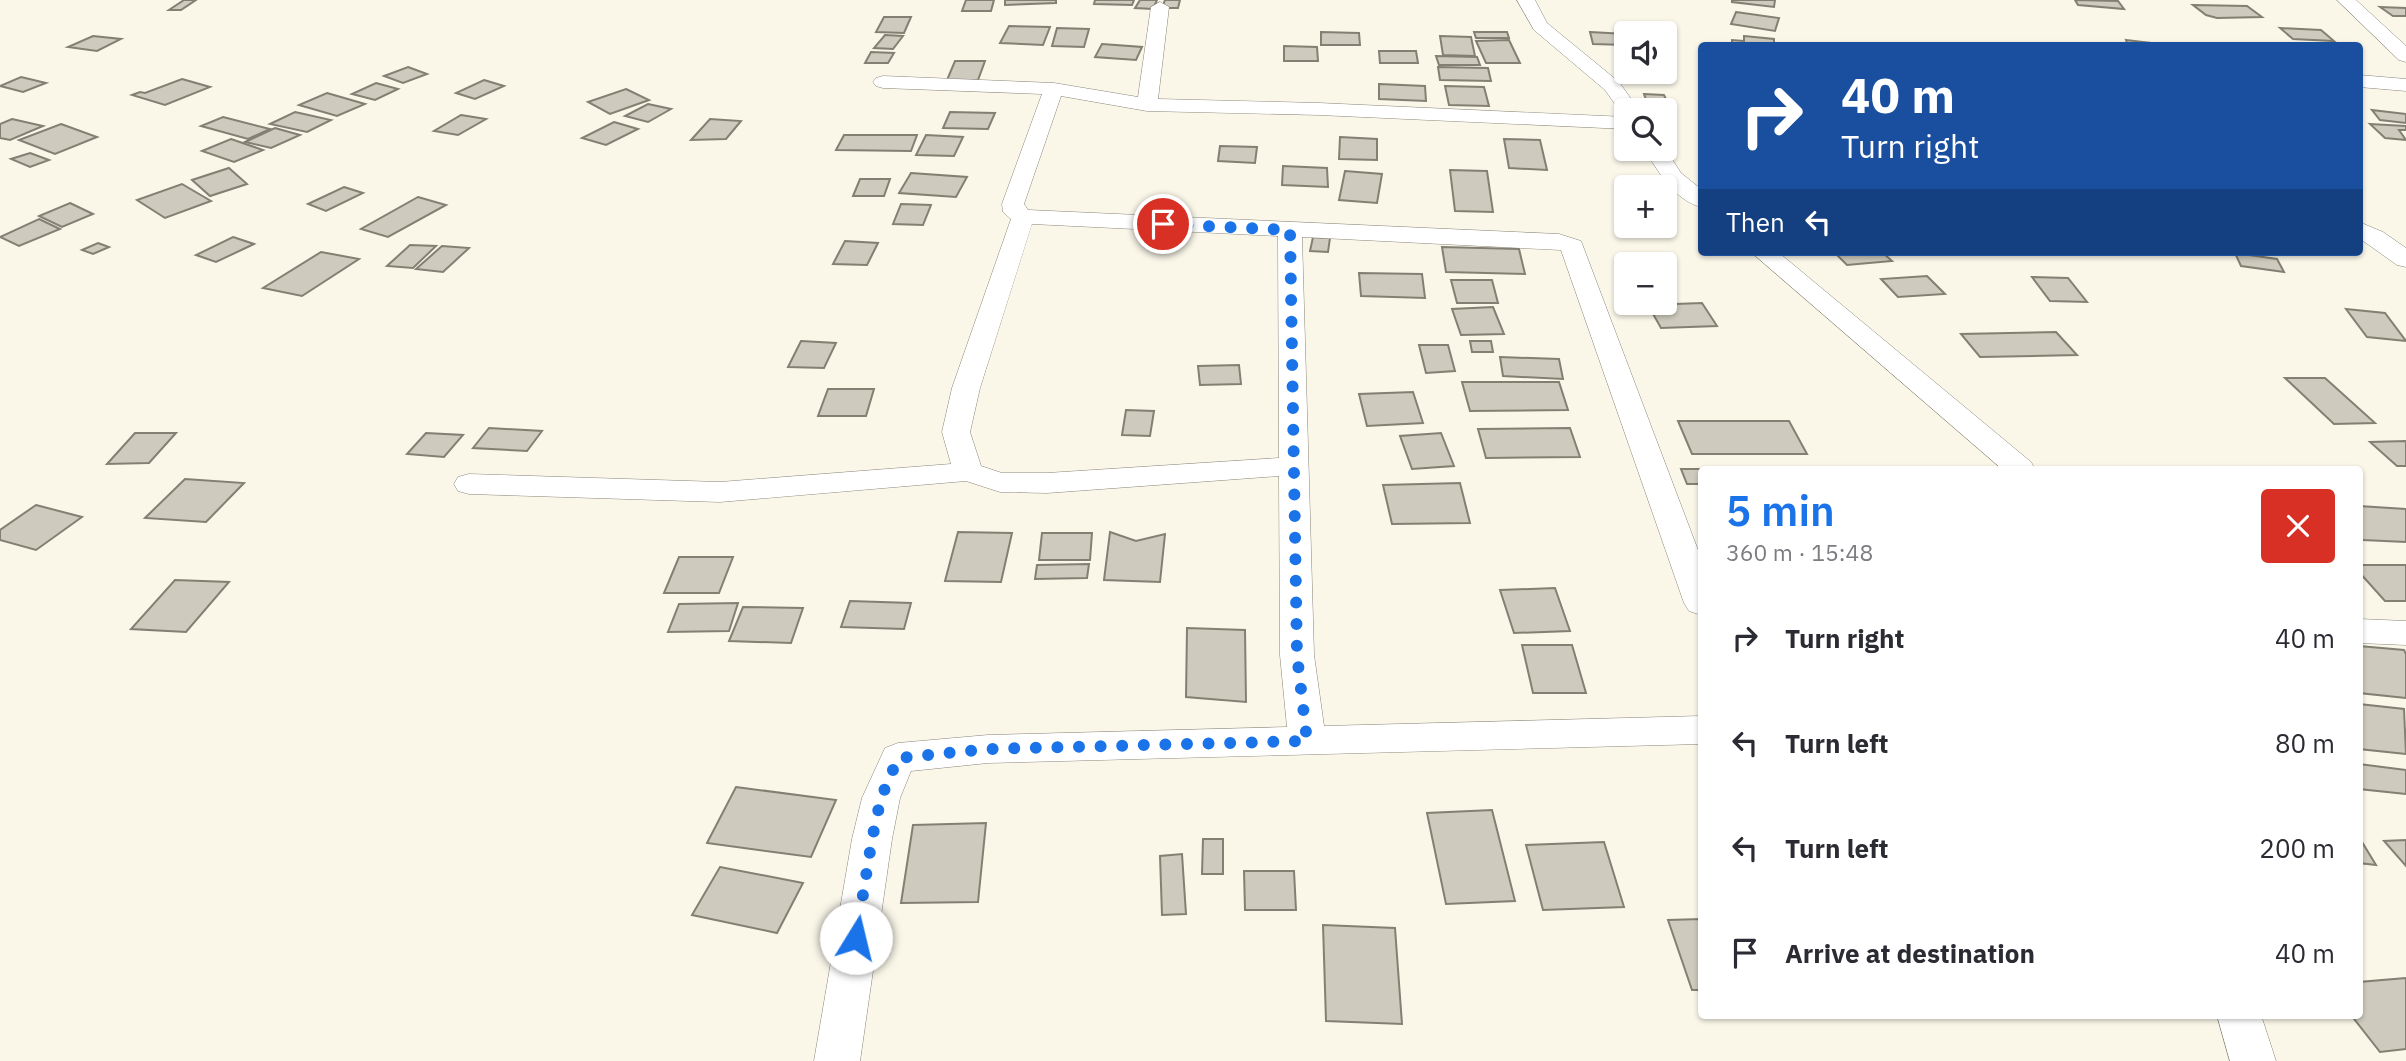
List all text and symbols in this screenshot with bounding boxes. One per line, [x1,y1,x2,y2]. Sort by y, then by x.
map controls [1614,21,1677,315]
button: sound [1614,21,1677,84]
text: 40 m [1841,63,1955,126]
icon: right [1726,70,1817,161]
button: search [1614,98,1677,161]
text: Turn right [1841,125,1979,167]
button: + [1614,175,1677,238]
pin [1133,194,1193,254]
icon: left [1799,203,1837,241]
icon: arrive [1144,205,1182,243]
text: Then [1726,205,1785,239]
button: − [1614,252,1677,315]
text: 5 min [1726,483,1835,538]
button: close [2261,489,2335,563]
text: 360 m · 15:48 [1726,537,1873,567]
icon: right [1726,619,1764,657]
text: Turn right [1785,621,1904,655]
text: 40 m [2275,621,2335,655]
icon: left [1726,724,1764,762]
text: Turn left [1785,726,1888,760]
text: 80 m [2275,726,2335,760]
icon: left [1726,829,1764,867]
text: Turn left [1785,831,1888,865]
text: 200 m [2259,831,2335,865]
position arrow [819,901,893,975]
icon: arrive [1726,934,1764,972]
text: Arrive at destination [1785,936,2035,970]
text: 40 m [2275,936,2335,970]

